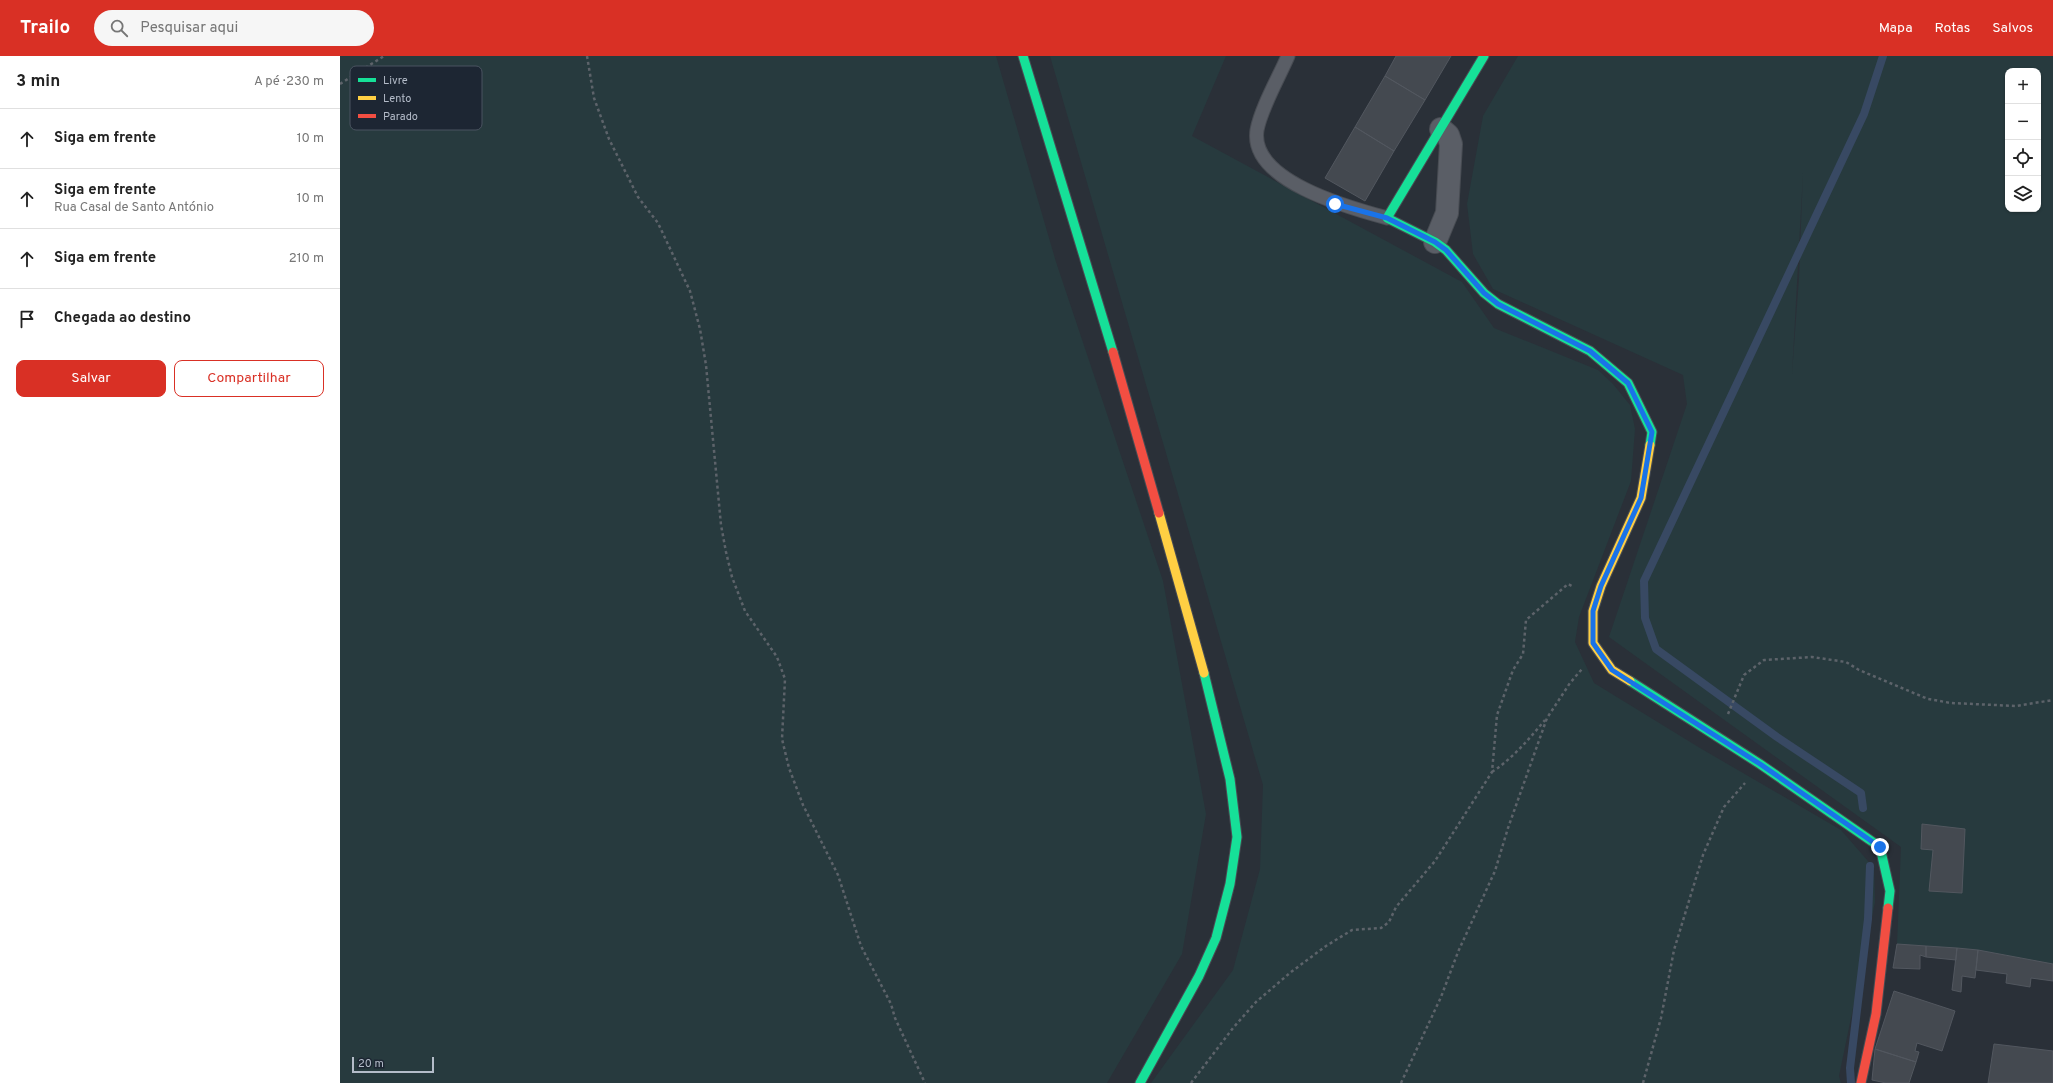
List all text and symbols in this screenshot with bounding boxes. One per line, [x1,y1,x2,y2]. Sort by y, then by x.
search box [94,10,374,46]
text: Trailo [20,16,70,40]
icon: search [108,17,130,39]
text: Pesquisar aqui [140,19,238,38]
text: Mapa [1879,20,1913,37]
text: Rotas [1935,20,1970,37]
text: Salvos [1992,20,2033,37]
legend [350,66,482,130]
map controls [2005,68,2041,212]
button: + [2005,68,2041,104]
text: 3 min [16,71,60,93]
text: A pé · 230 m [254,74,324,90]
text: Livre [383,74,408,88]
text: Lento [383,92,411,106]
button: − [2005,104,2041,140]
text: Parado [383,110,418,124]
icon: ahead [16,128,38,150]
text: Siga em frente [54,129,156,148]
text: 10 m [297,131,324,147]
button: locate [2005,140,2041,176]
button: layers [2005,176,2041,212]
text: Siga em frente [54,181,156,200]
icon: ahead [16,188,38,210]
text: 10 m [297,191,324,207]
route start [1326,195,1344,213]
text: Rua Casal de Santo António [54,200,214,216]
icon: ahead [16,248,38,270]
text: Siga em frente [54,249,156,268]
text: 210 m [289,251,324,267]
icon: arrive [16,308,38,330]
text: Chegada ao destino [54,309,191,328]
button: Salvar [16,360,166,397]
button: Compartilhar [174,360,324,397]
route end [1871,838,1889,856]
scale bar [352,1055,434,1074]
text: 20 m [358,1057,384,1071]

